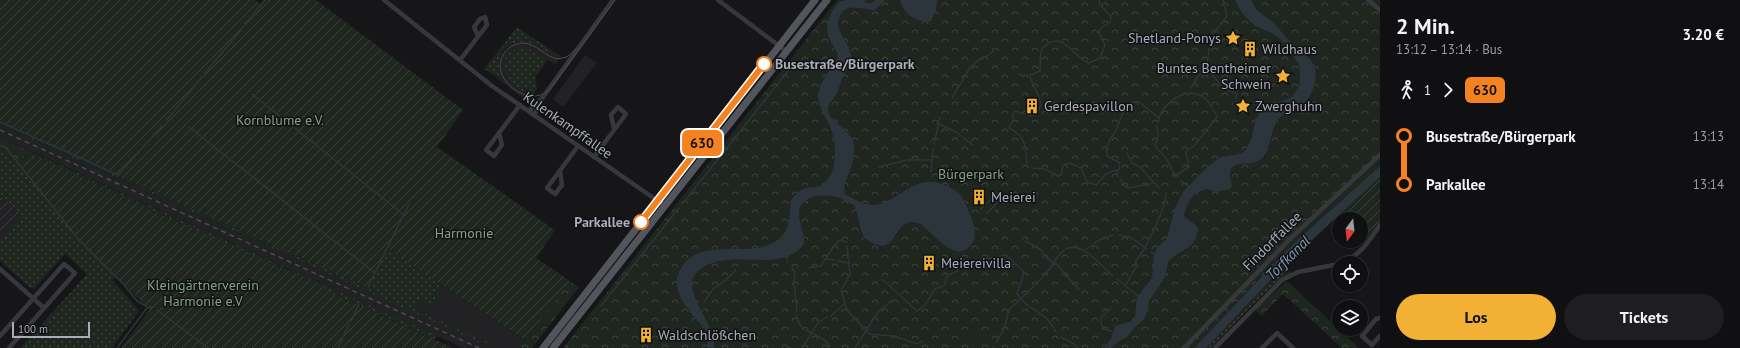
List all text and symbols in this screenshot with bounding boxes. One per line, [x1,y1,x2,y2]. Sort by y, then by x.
text: 2 Min. [1396,12,1455,40]
text: 3.20 € [1682,25,1724,44]
place label: Shetland-Ponys [1128,29,1221,47]
place icon: Shetland-Ponys [1224,29,1242,47]
building icon: Wildhaus [1241,40,1259,58]
place label: Wildhaus [1262,40,1317,58]
text: 13:12 – 13:14 · Bus [1396,41,1502,58]
place label: Busestraße/Bürgerpark [775,55,915,73]
marker: Busestraße/Bürgerpark [756,56,772,72]
place label: Buntes Bentheimer Schwein [1157,59,1271,93]
place icon: Buntes Bentheimer Schwein [1274,67,1292,85]
icon: walk [1396,79,1418,101]
icon: forward [1437,79,1459,101]
text: 630 [1473,81,1497,99]
text: 1 [1424,82,1431,99]
street label: Kulenkampffallee [520,87,616,163]
building icon: Gerdespavillon [1023,97,1041,115]
place label: Gerdespavillon [1044,97,1133,115]
place icon: Zwerghuhn [1234,97,1252,115]
place label: Zwerghuhn [1255,97,1322,115]
park label: Kornblume e.V. [236,111,324,129]
text: Busestraße/Bürgerpark [1426,127,1576,146]
text: 13:13 [1693,128,1724,145]
line badge: 630 [679,130,725,156]
text: 630 [690,134,714,152]
park label: Bürgerpark [938,165,1004,183]
text: Parkallee [1426,175,1486,194]
text: 13:14 [1693,176,1724,193]
building icon: Meierei [970,188,988,206]
place label: Meierei [991,188,1036,206]
street label: Findorffallee [1239,208,1305,274]
north arrow [1332,212,1368,248]
map controls [1332,212,1368,336]
place label: Parkallee [574,213,630,231]
marker: Parkallee [633,214,649,230]
park label: Harmonie [435,224,493,242]
water label: Torfkanal [1261,231,1314,284]
building icon: Meiereivilla [920,254,938,272]
place label: Meiereivilla [941,254,1011,272]
button: locate [1332,256,1368,292]
park label: Kleingärtnerverein Harmonie e.V [147,276,259,310]
button: Los [1396,294,1556,340]
button: Tickets [1564,294,1724,340]
button: layers [1332,300,1368,336]
scale bar [12,320,90,339]
text: 100 m [18,322,48,336]
building icon: Waldschlößchen [637,326,655,344]
place label: Waldschlößchen [658,326,756,344]

